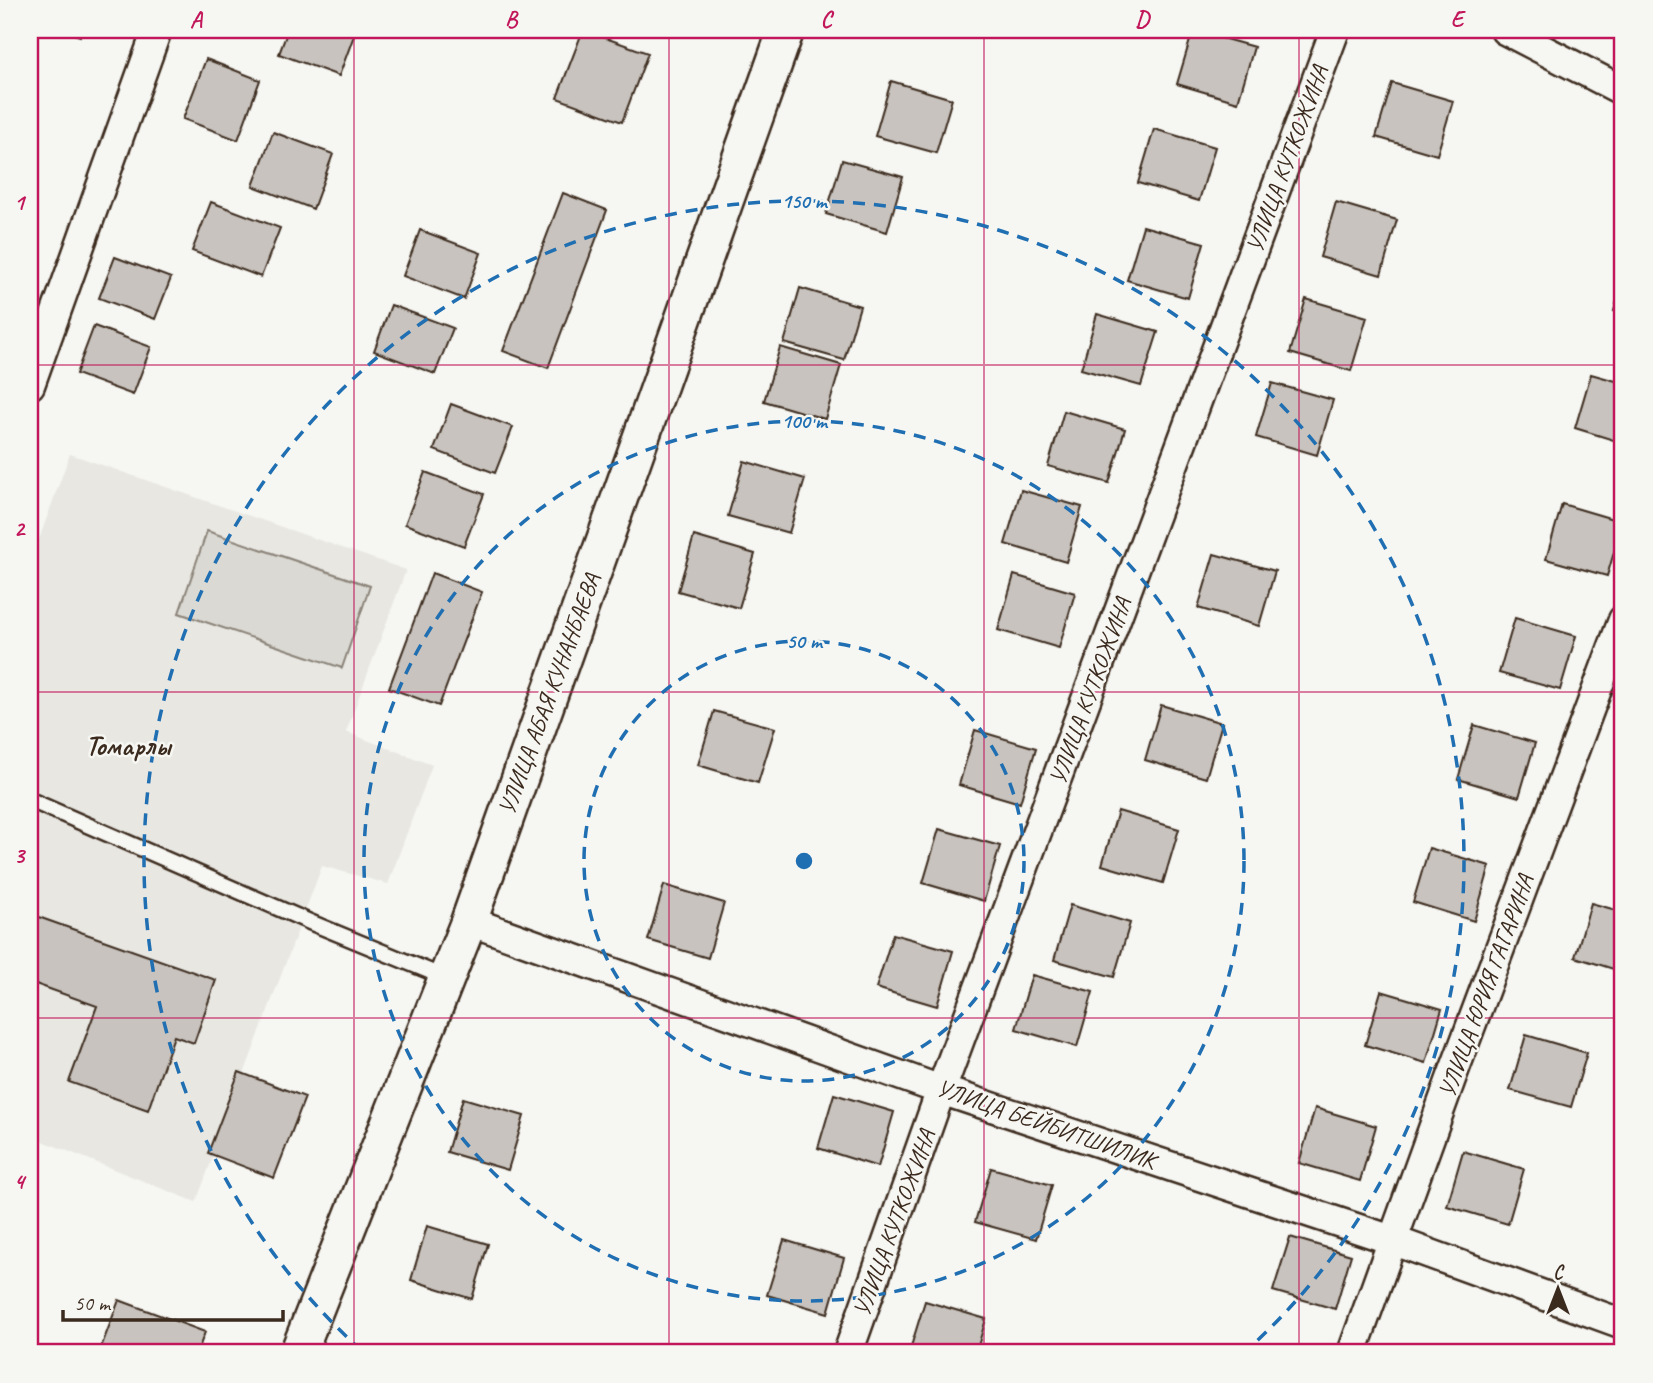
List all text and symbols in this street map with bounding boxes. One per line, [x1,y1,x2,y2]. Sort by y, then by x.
text: A [190,5,204,34]
text: B [505,5,519,34]
text: C [821,5,835,34]
text: D [1135,5,1151,34]
text: E [1451,5,1467,34]
street label: УЛИЦА КУТКОЖИНА [1239,61,1335,256]
text: 1 [14,188,27,217]
text: 150 m [781,188,829,214]
text: 100 m [781,408,829,434]
text: 2 [14,514,27,543]
street label: УЛИЦА АБАЯ КУНАНБАЕВА [491,568,607,819]
street label: УЛИЦА КУТКОЖИНА [1042,593,1138,788]
text: 50 m [786,628,824,654]
district label: Томарлы [86,728,173,763]
text: 3 [14,841,27,870]
centre of rings [792,849,816,873]
street label: УЛИЦА ЮРИЯ ГАГАРИНА [1432,870,1541,1101]
street label: УЛИЦА БЕЙБИТШИЛИК [933,1073,1163,1177]
street label: УЛИЦА КУТКОЖИНА [846,1125,942,1320]
text: 4 [14,1167,27,1196]
north arrow [1524,1254,1594,1324]
text: С [1553,1261,1565,1285]
scale bar [63,1278,284,1322]
text: 50 m [74,1290,112,1316]

